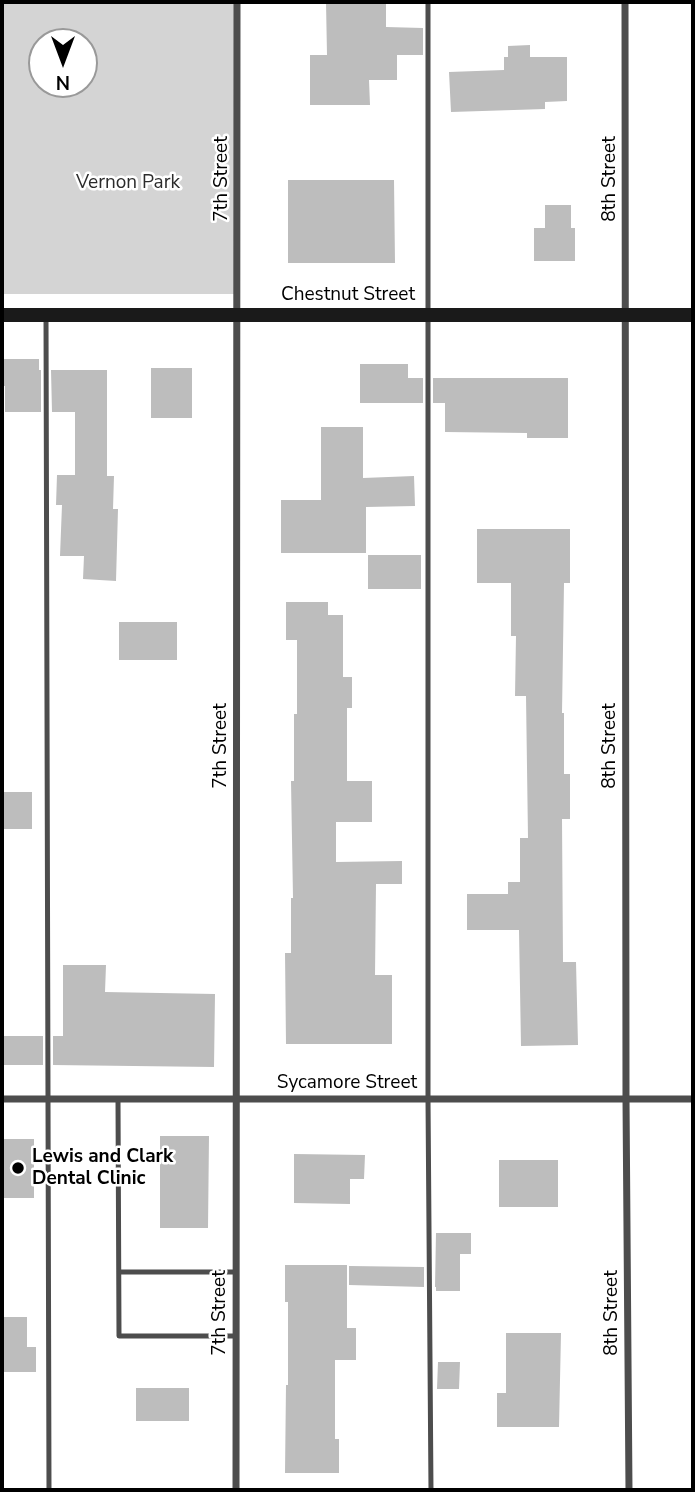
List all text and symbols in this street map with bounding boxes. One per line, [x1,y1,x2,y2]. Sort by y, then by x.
north arrow [28,28,98,98]
text: N [56,69,70,95]
street label: 7th Street [211,136,233,222]
street label: 8th Street [599,136,621,222]
park label: Vernon Park [76,172,180,194]
street label: Chestnut Street [281,284,415,306]
street label: 7th Street [210,703,232,789]
street label: 8th Street [599,703,621,789]
street label: Sycamore Street [277,1072,417,1094]
place label: Lewis and Clark Dental Clinic [32,1146,173,1190]
marker: Lewis and Clark Dental Clinic [10,1160,26,1176]
street label: 7th Street [209,1270,231,1356]
street label: 8th Street [601,1270,623,1356]

